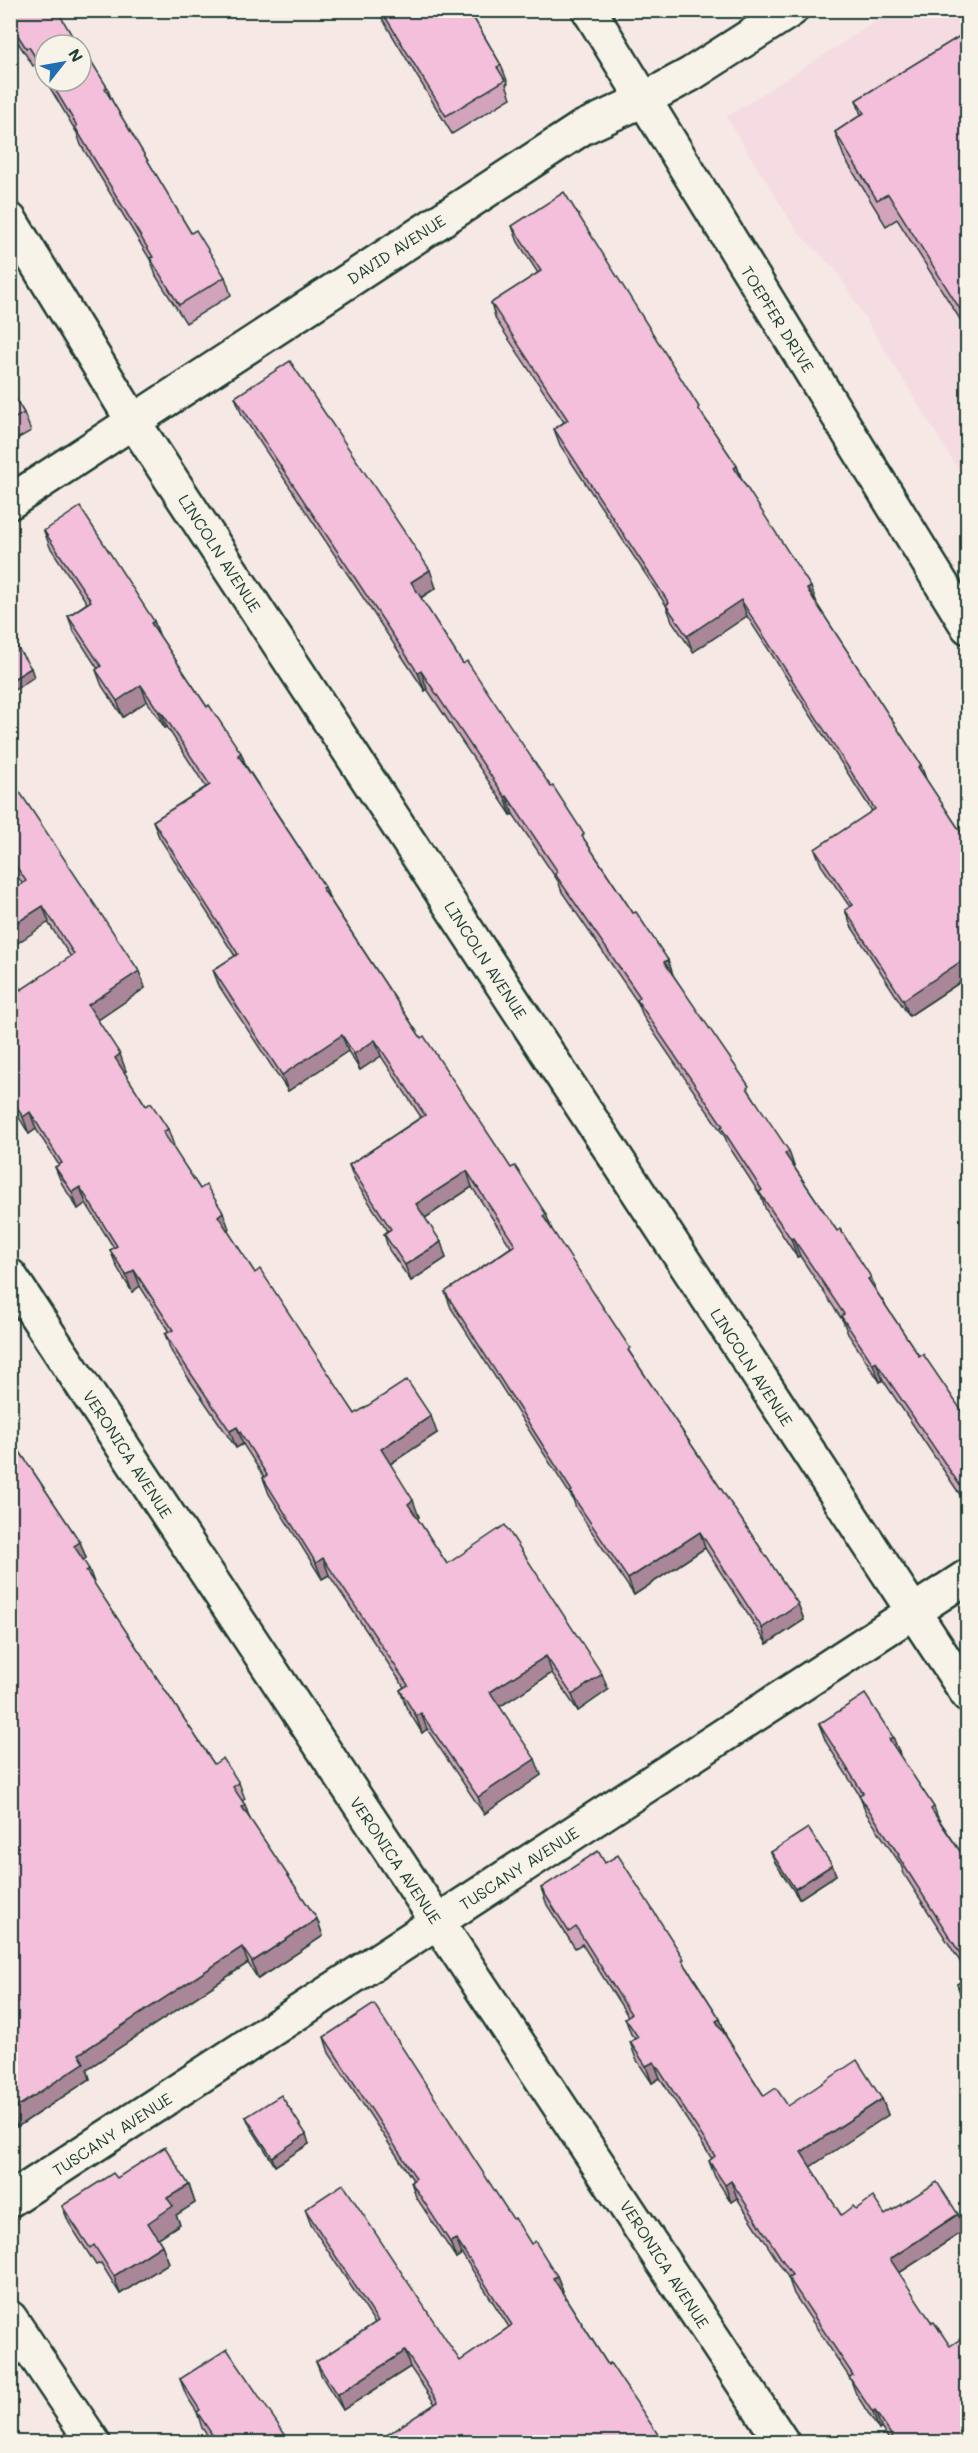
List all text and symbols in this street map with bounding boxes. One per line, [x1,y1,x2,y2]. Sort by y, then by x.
north arrow [33,33,93,93]
text: N [64,44,88,66]
street label: DAVID AVENUE [343,209,449,289]
street label: TOEPFER DRIVE [737,262,819,376]
street label: LINCOLN AVENUE [174,490,266,616]
street label: LINCOLN AVENUE [440,897,532,1023]
street label: LINCOLN AVENUE [706,1304,798,1430]
street label: VERONICA AVENUE [79,1386,177,1522]
street label: VERONICA AVENUE [346,1793,446,1927]
street label: TUSCANY AVENUE [455,1822,583,1914]
street label: TUSCANY AVENUE [48,2088,176,2180]
street label: VERONICA AVENUE [616,2196,714,2332]

